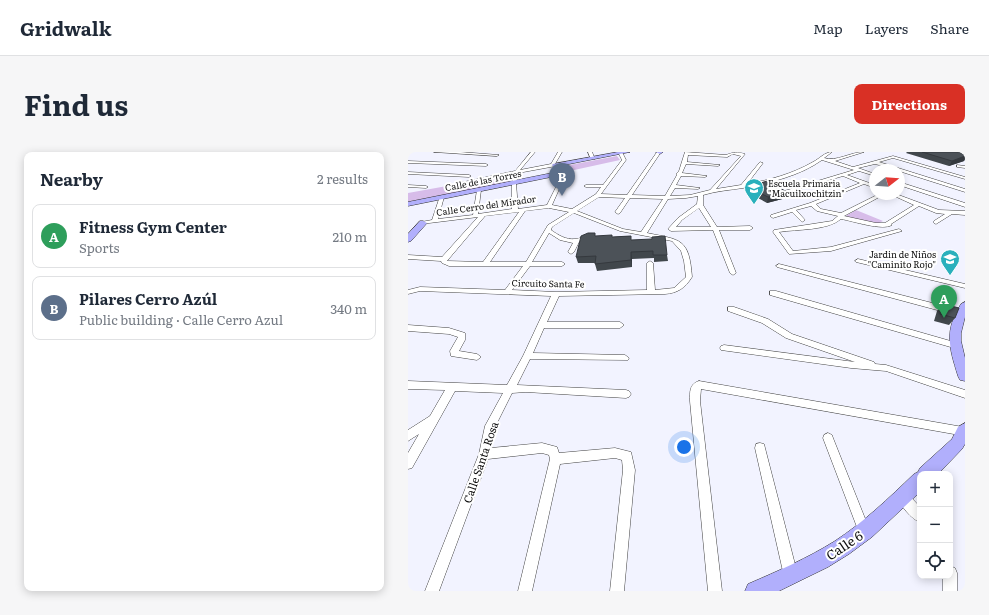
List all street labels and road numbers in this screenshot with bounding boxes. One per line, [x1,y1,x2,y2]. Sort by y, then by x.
street label: Calle de las Torres [444,166,522,194]
street label: Calle Cerro del Mirador [435,191,537,219]
street label: Circuito Santa Fe [511,275,585,291]
street label: Calle Santa Rosa [459,419,501,505]
street label: Calle 6 [822,526,866,564]

